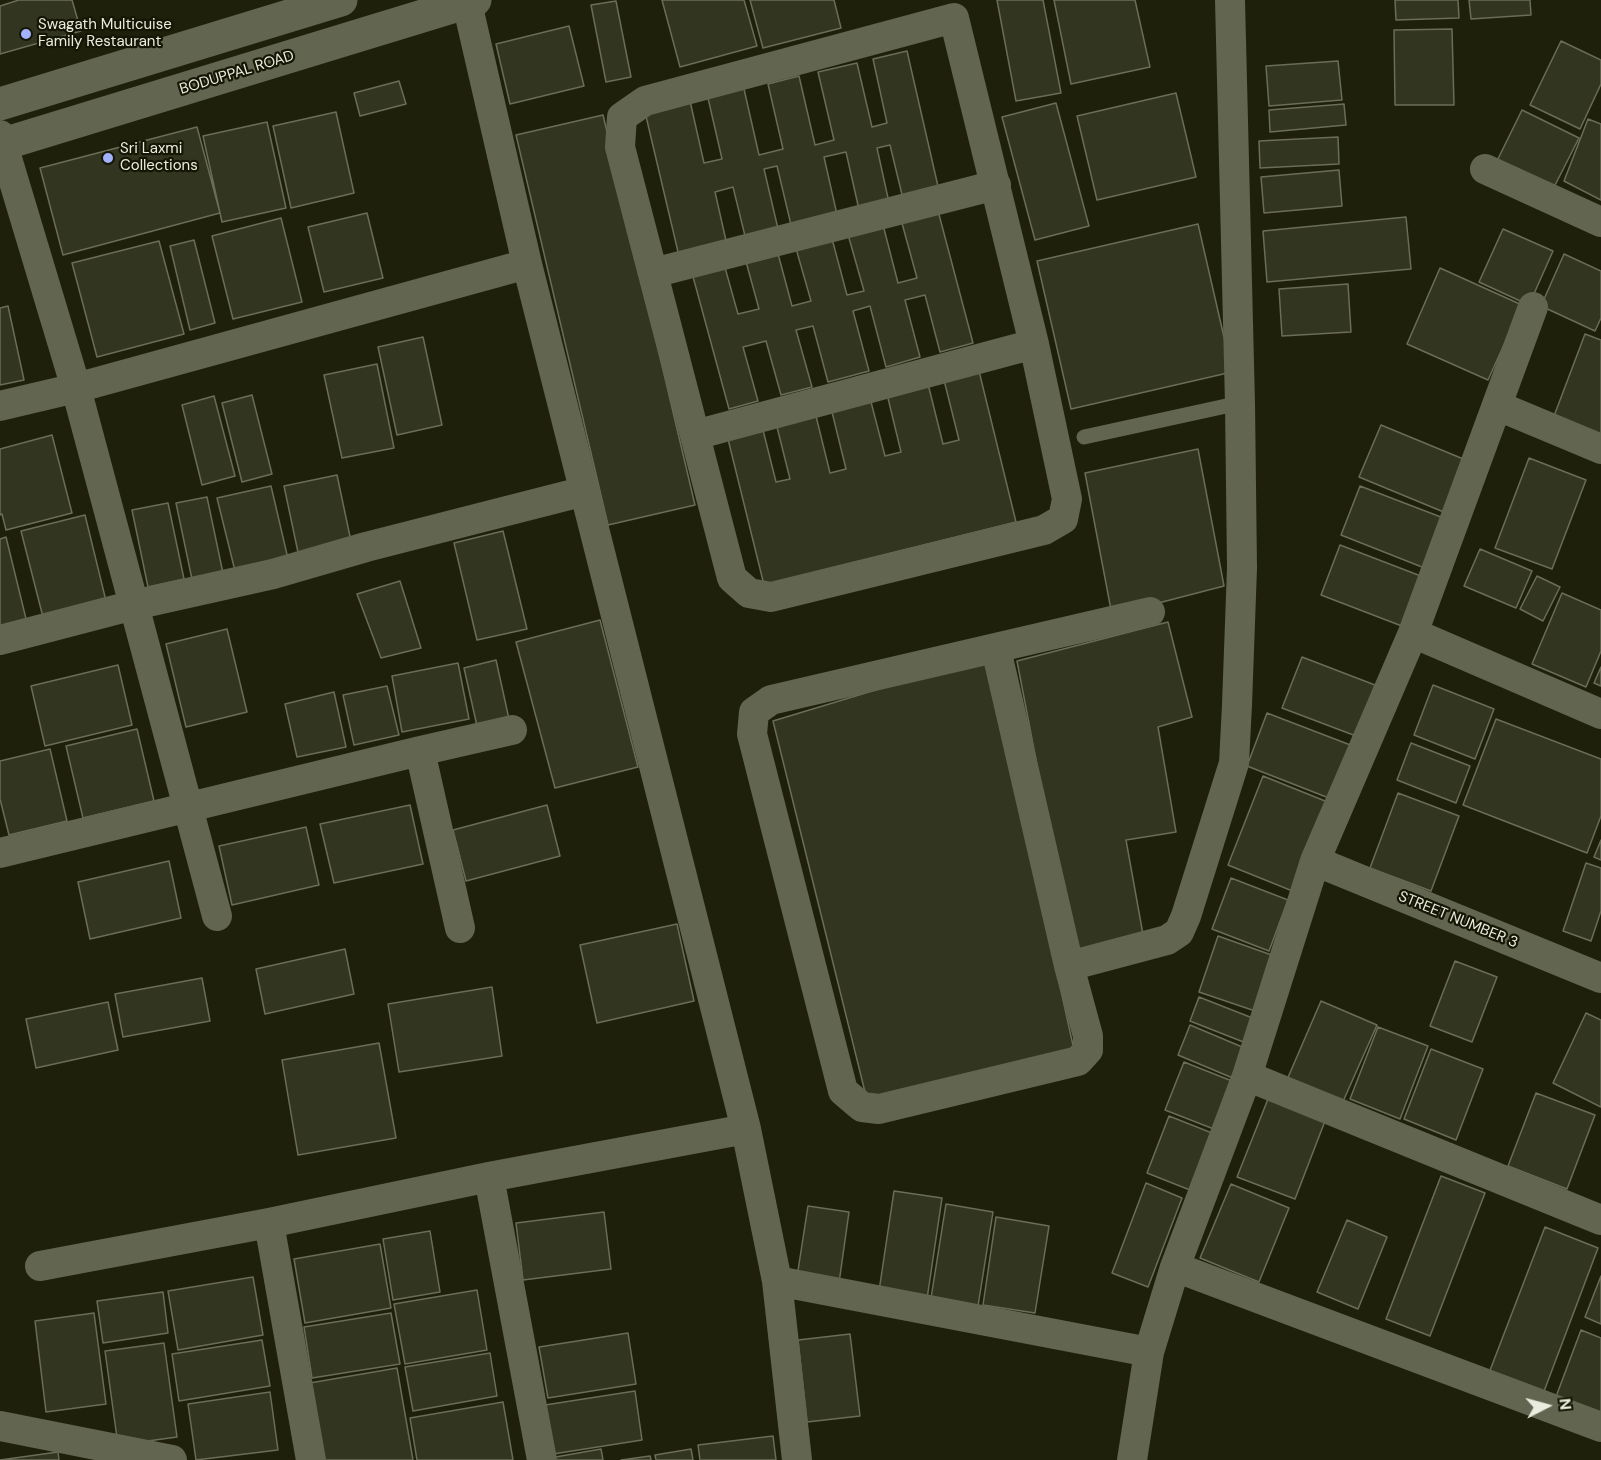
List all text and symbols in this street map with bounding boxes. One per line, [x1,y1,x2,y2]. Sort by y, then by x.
place label: Swagath Multicuise Family Restaurant [38,16,172,51]
marker: Swagath Multicuise Family Restaurant [19,27,33,41]
street label: BODUPPAL ROAD [178,47,296,99]
place label: Sri Laxmi Collections [120,140,198,175]
marker: Sri Laxmi Collections [101,151,115,165]
street label: STREET NUMBER 3 [1396,888,1520,952]
north arrow [1517,1376,1577,1436]
text: N [1554,1397,1576,1411]

